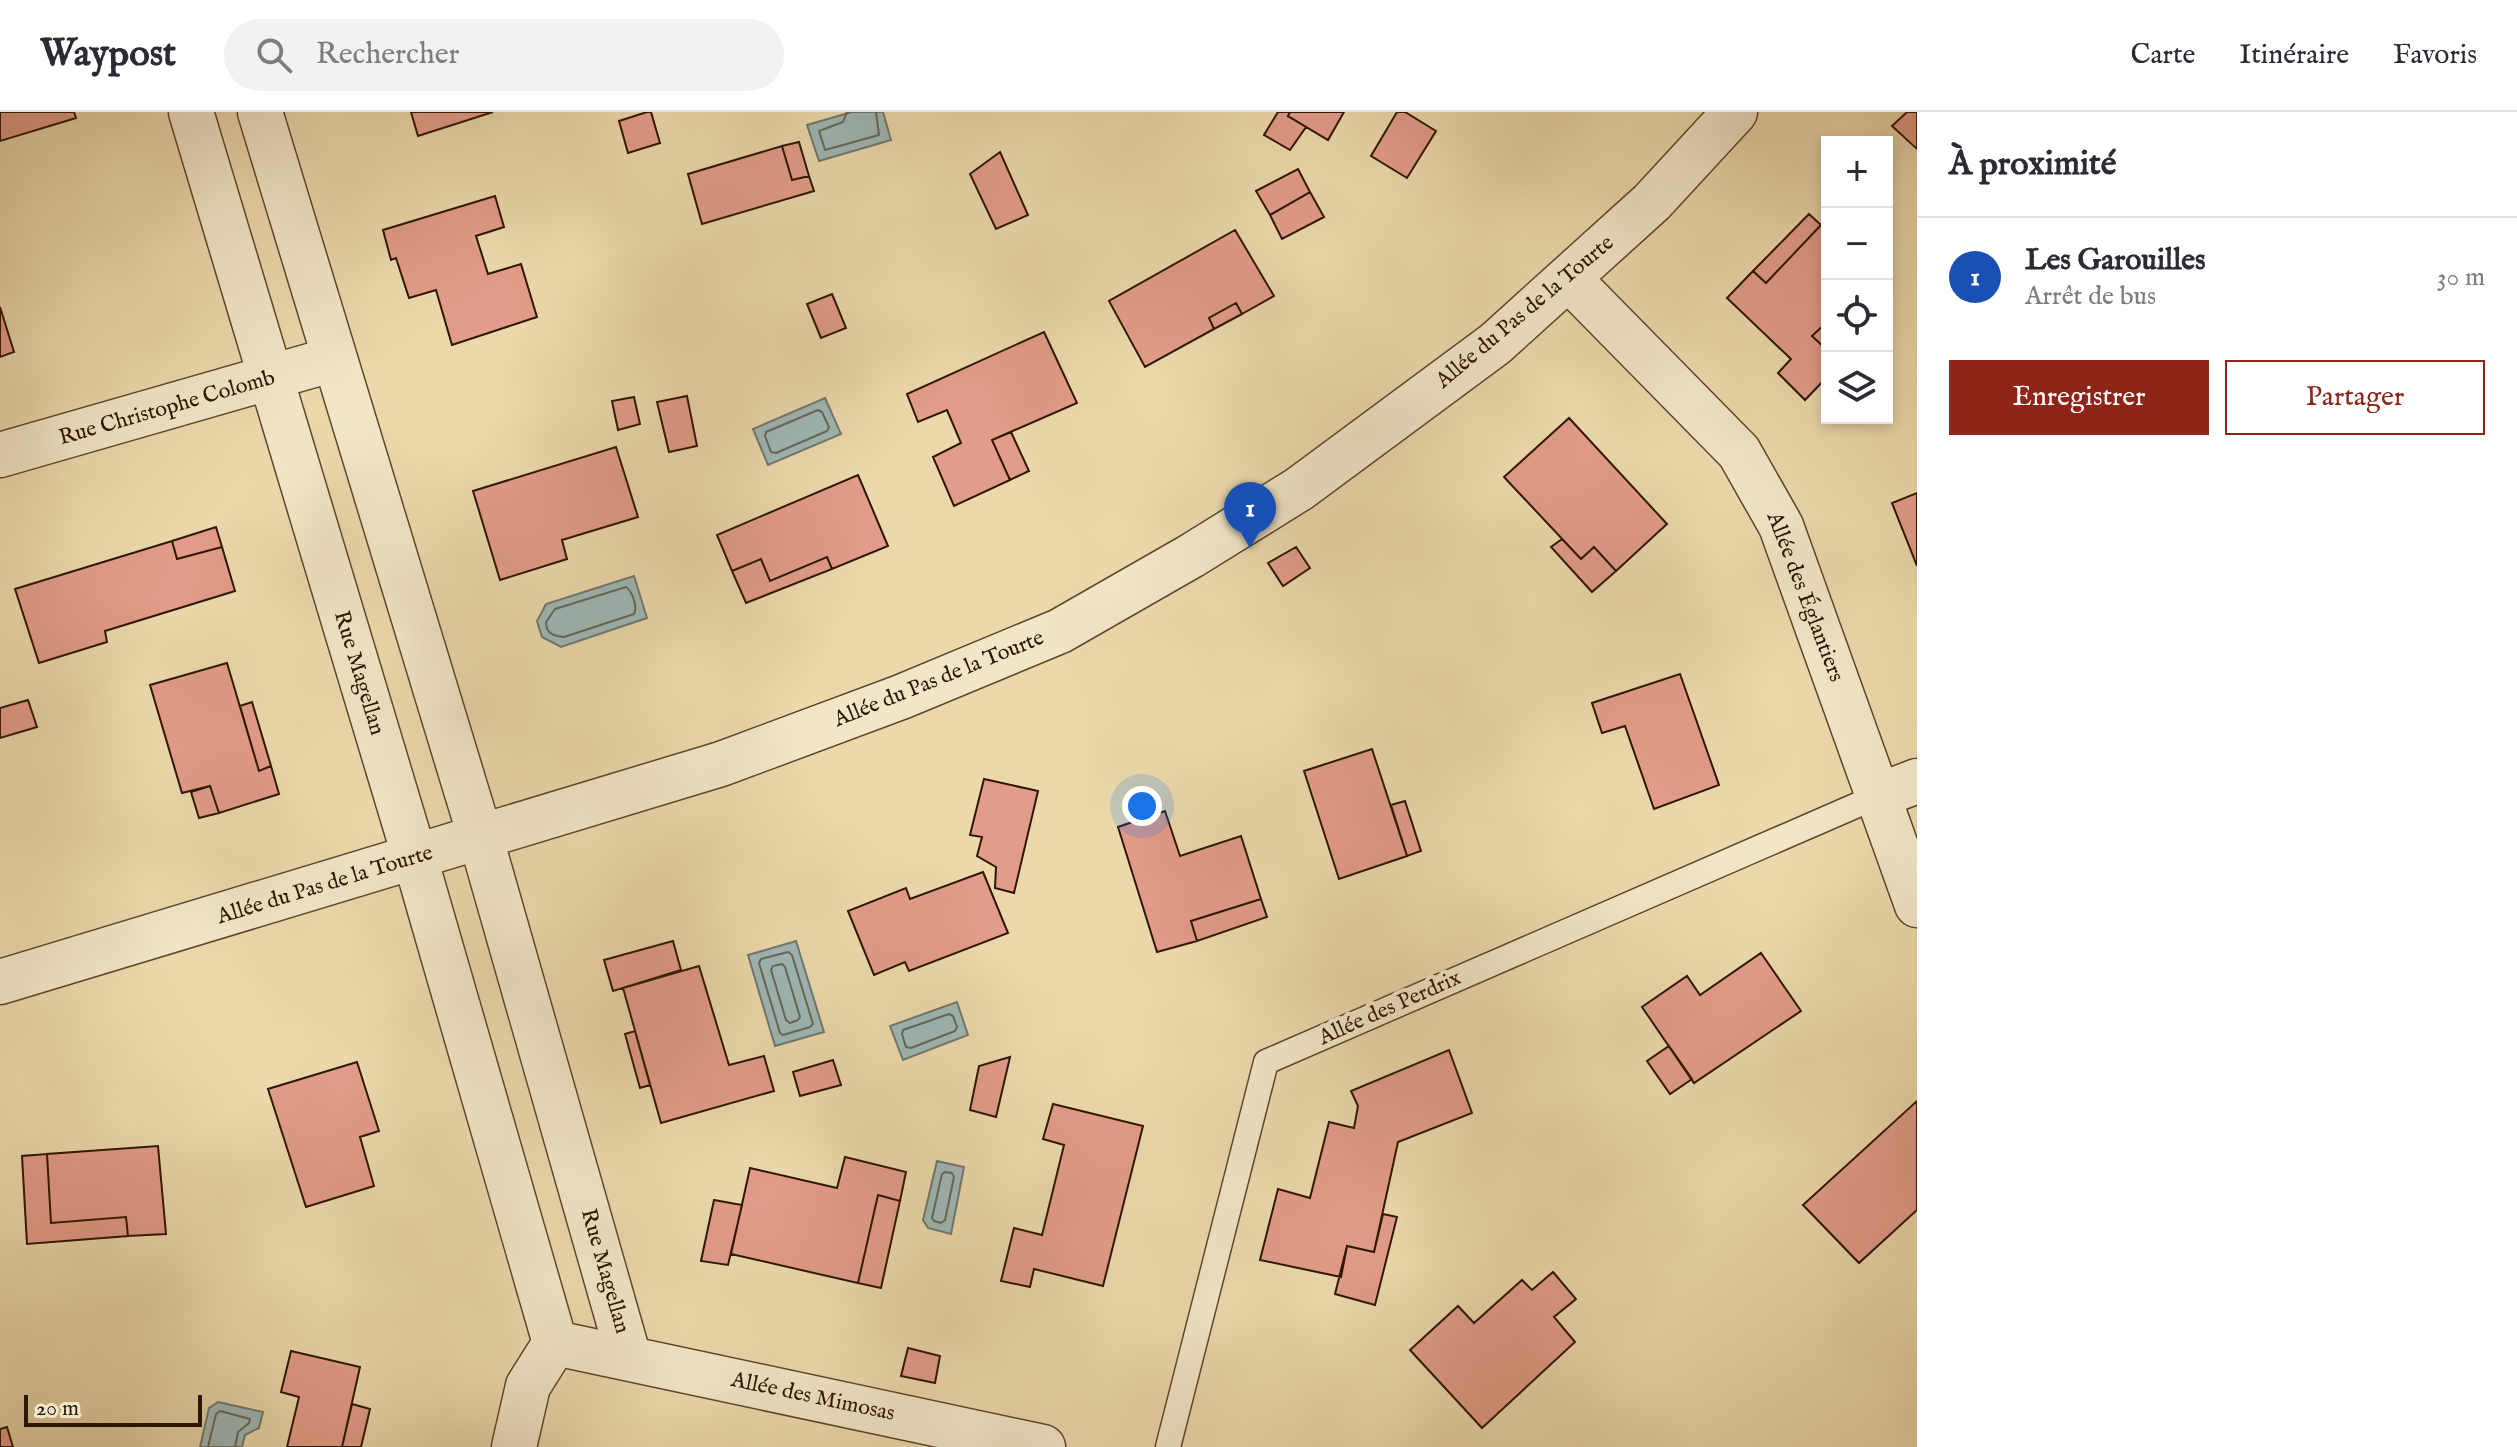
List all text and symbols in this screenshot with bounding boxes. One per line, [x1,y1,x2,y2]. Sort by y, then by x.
search box [224,19,784,91]
text: Waypost [40,31,176,79]
icon: search [252,33,296,77]
text: Rechercher [316,36,460,74]
text: Carte [2130,38,2195,73]
text: Itinéraire [2239,38,2349,73]
text: Favoris [2393,38,2477,73]
map controls [1821,136,1893,424]
button: + [1821,136,1893,208]
text: À proximité [1949,143,2116,186]
button: − [1821,208,1893,280]
street label: Allée du Pas de la Tourte [1429,229,1620,395]
text: Les Garouilles [2025,242,2206,280]
text: 1 [1970,261,1980,294]
text: 30 m [2437,261,2485,294]
button: locate [1821,280,1893,352]
text: Arrêt de bus [2025,280,2156,313]
button: layers [1821,352,1893,424]
button: Enregistrer [1949,360,2209,435]
button: Partager [2225,360,2485,435]
street label: Rue Christophe Colomb [56,364,279,452]
pin: 1 [1224,482,1276,548]
street label: Allée des Églantiers [1759,507,1850,686]
street label: Rue Magellan [327,607,391,739]
street label: Allée du Pas de la Tourte [829,624,1048,734]
your location [1122,786,1162,826]
street label: Allée du Pas de la Tourte [213,839,436,931]
street label: Allée des Perdrix [1313,964,1466,1052]
street label: Rue Magellan [574,1205,636,1337]
street label: Allée des Mimosas [728,1366,897,1428]
scale bar [24,1391,202,1427]
text: 20 m [36,1395,79,1423]

